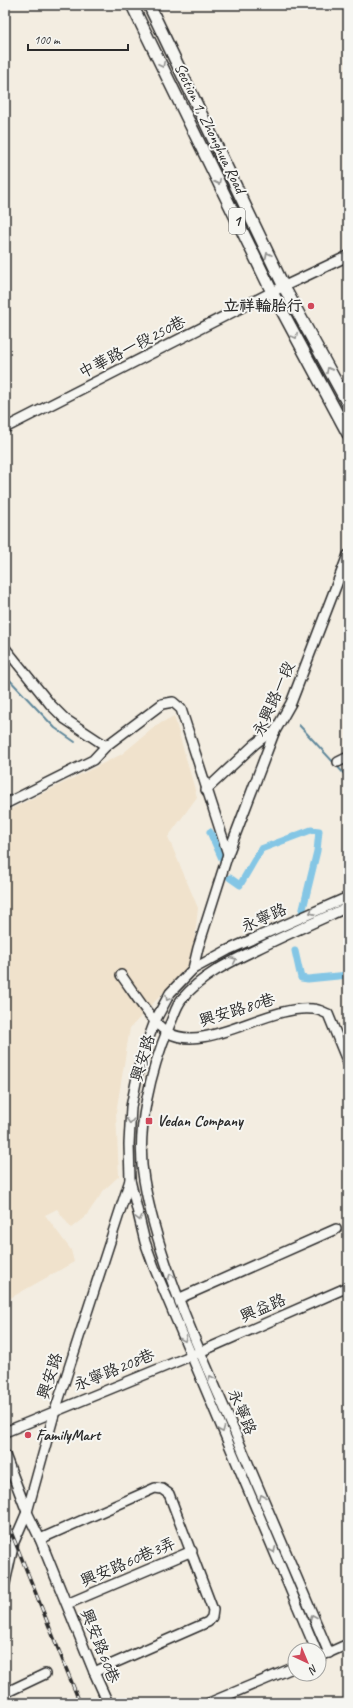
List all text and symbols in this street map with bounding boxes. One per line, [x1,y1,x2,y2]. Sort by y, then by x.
scale bar [28,26,128,52]
text: 100 m [34,32,61,48]
street label: Section 1, Zhonghua Road [170,60,251,199]
one-way arrow [157,61,165,69]
one-way arrow [213,178,221,186]
road number: 1 [229,208,245,234]
one-way arrow [265,252,273,259]
place label: 立祥輪胎行 [223,296,303,316]
marker: 立祥輪胎行 [306,301,316,311]
street label: 中華路一段250巷 [75,311,189,383]
one-way arrow [291,332,298,339]
one-way arrow [327,367,334,374]
street label: 永興路一段 [249,658,299,740]
street label: 永寧路 [238,899,290,937]
one-way arrow [309,908,316,916]
one-way arrow [230,957,237,965]
street label: 興安路80巷 [197,989,277,1031]
one-way arrow [165,994,172,1001]
street label: 興安路 [126,1032,160,1084]
place label: Vedan Company [157,1111,244,1131]
marker: Vedan Company [144,1116,154,1126]
one-way arrow [125,1118,134,1124]
one-way arrow [134,1214,143,1221]
one-way arrow [168,1272,176,1279]
street label: 興益路 [237,1289,289,1327]
one-way arrow [179,1335,187,1343]
street label: 永寧路208巷 [71,1345,157,1395]
street label: 興安路 [33,1350,67,1402]
one-way arrow [208,1374,216,1381]
street label: 永寧路 [223,1386,261,1438]
place label: FamilyMart [36,1425,102,1445]
one-way arrow [218,1427,226,1434]
marker: FamilyMart [23,1430,33,1440]
one-way arrow [259,1494,267,1501]
street label: 興安路60巷3弄 [77,1533,179,1591]
one-way arrow [268,1545,276,1553]
street label: 興安路60巷 [76,1606,124,1686]
one-way arrow [310,1614,318,1621]
north arrow [287,1642,327,1682]
text: N [305,1662,321,1678]

